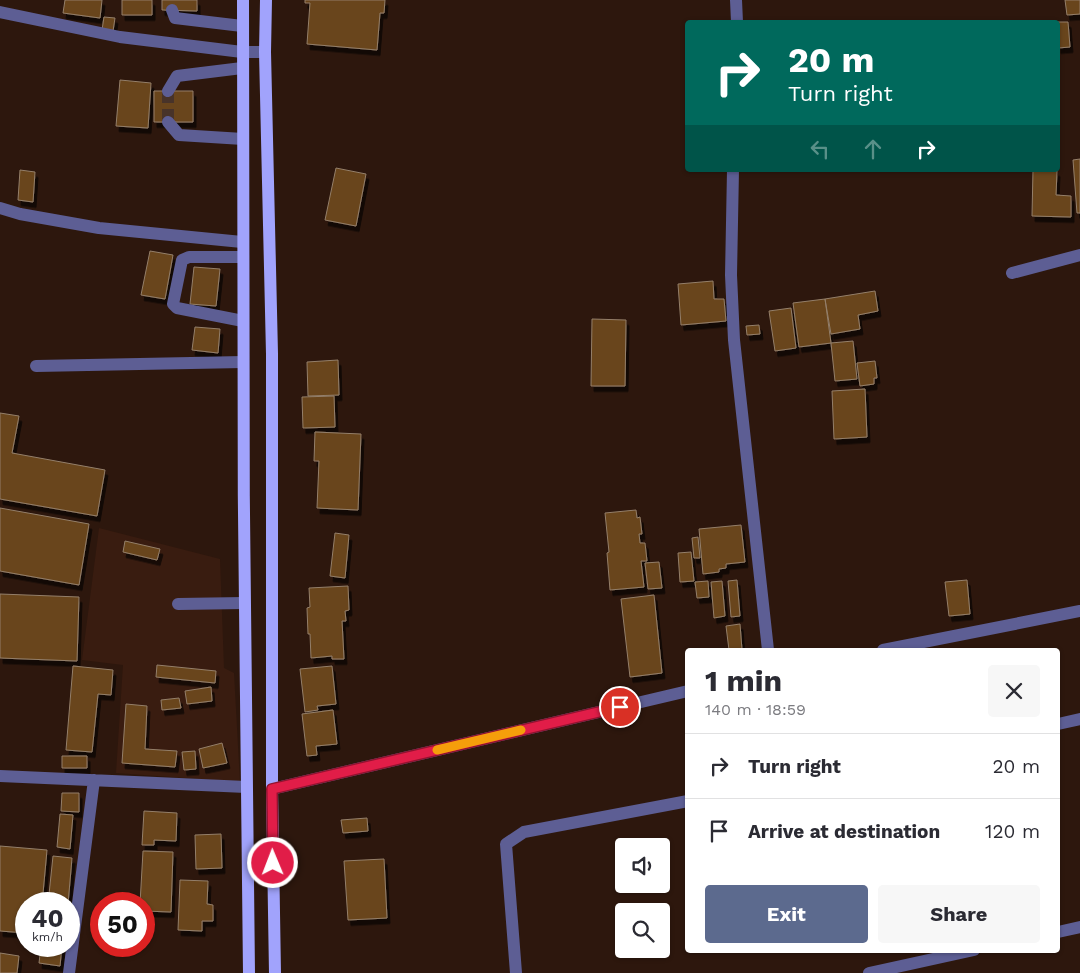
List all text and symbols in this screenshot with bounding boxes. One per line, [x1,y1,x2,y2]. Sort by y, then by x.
text: 20 m [788,39,874,81]
icon: right [705,40,770,105]
text: Turn right [788,81,893,106]
icon: left [806,135,834,163]
icon: ahead [859,135,887,163]
icon: right [912,135,940,163]
text: 1 min [705,663,782,698]
button: close [988,665,1040,717]
pin [599,686,641,728]
icon: arrive [606,693,634,721]
text: 140 m · 18:59 [705,700,806,719]
icon: right [705,752,733,780]
text: Turn right [748,755,841,778]
text: 20 m [993,755,1040,778]
icon: arrive [705,817,733,845]
text: Arrive at destination [748,820,940,843]
text: 120 m [985,820,1040,843]
position arrow [246,836,298,888]
map controls [615,838,670,958]
button: sound [615,838,670,893]
button: Exit [705,885,868,943]
button: Share [878,885,1040,943]
speed limit sign: 50 [90,892,155,957]
button: search [615,903,670,958]
text: 40 [31,904,64,933]
text: km/h [32,930,63,944]

